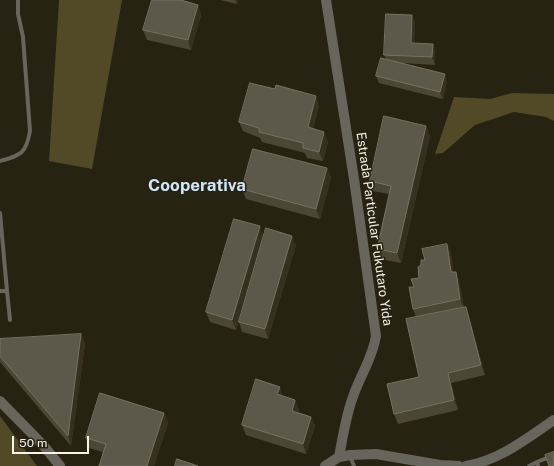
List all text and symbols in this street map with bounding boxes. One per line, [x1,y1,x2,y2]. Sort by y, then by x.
street label: Estrada Particular Fukutaro Yida [353,131,395,327]
district label: Cooperativa [148,176,246,196]
scale bar [14,428,91,454]
text: 50 m [19,436,47,450]

